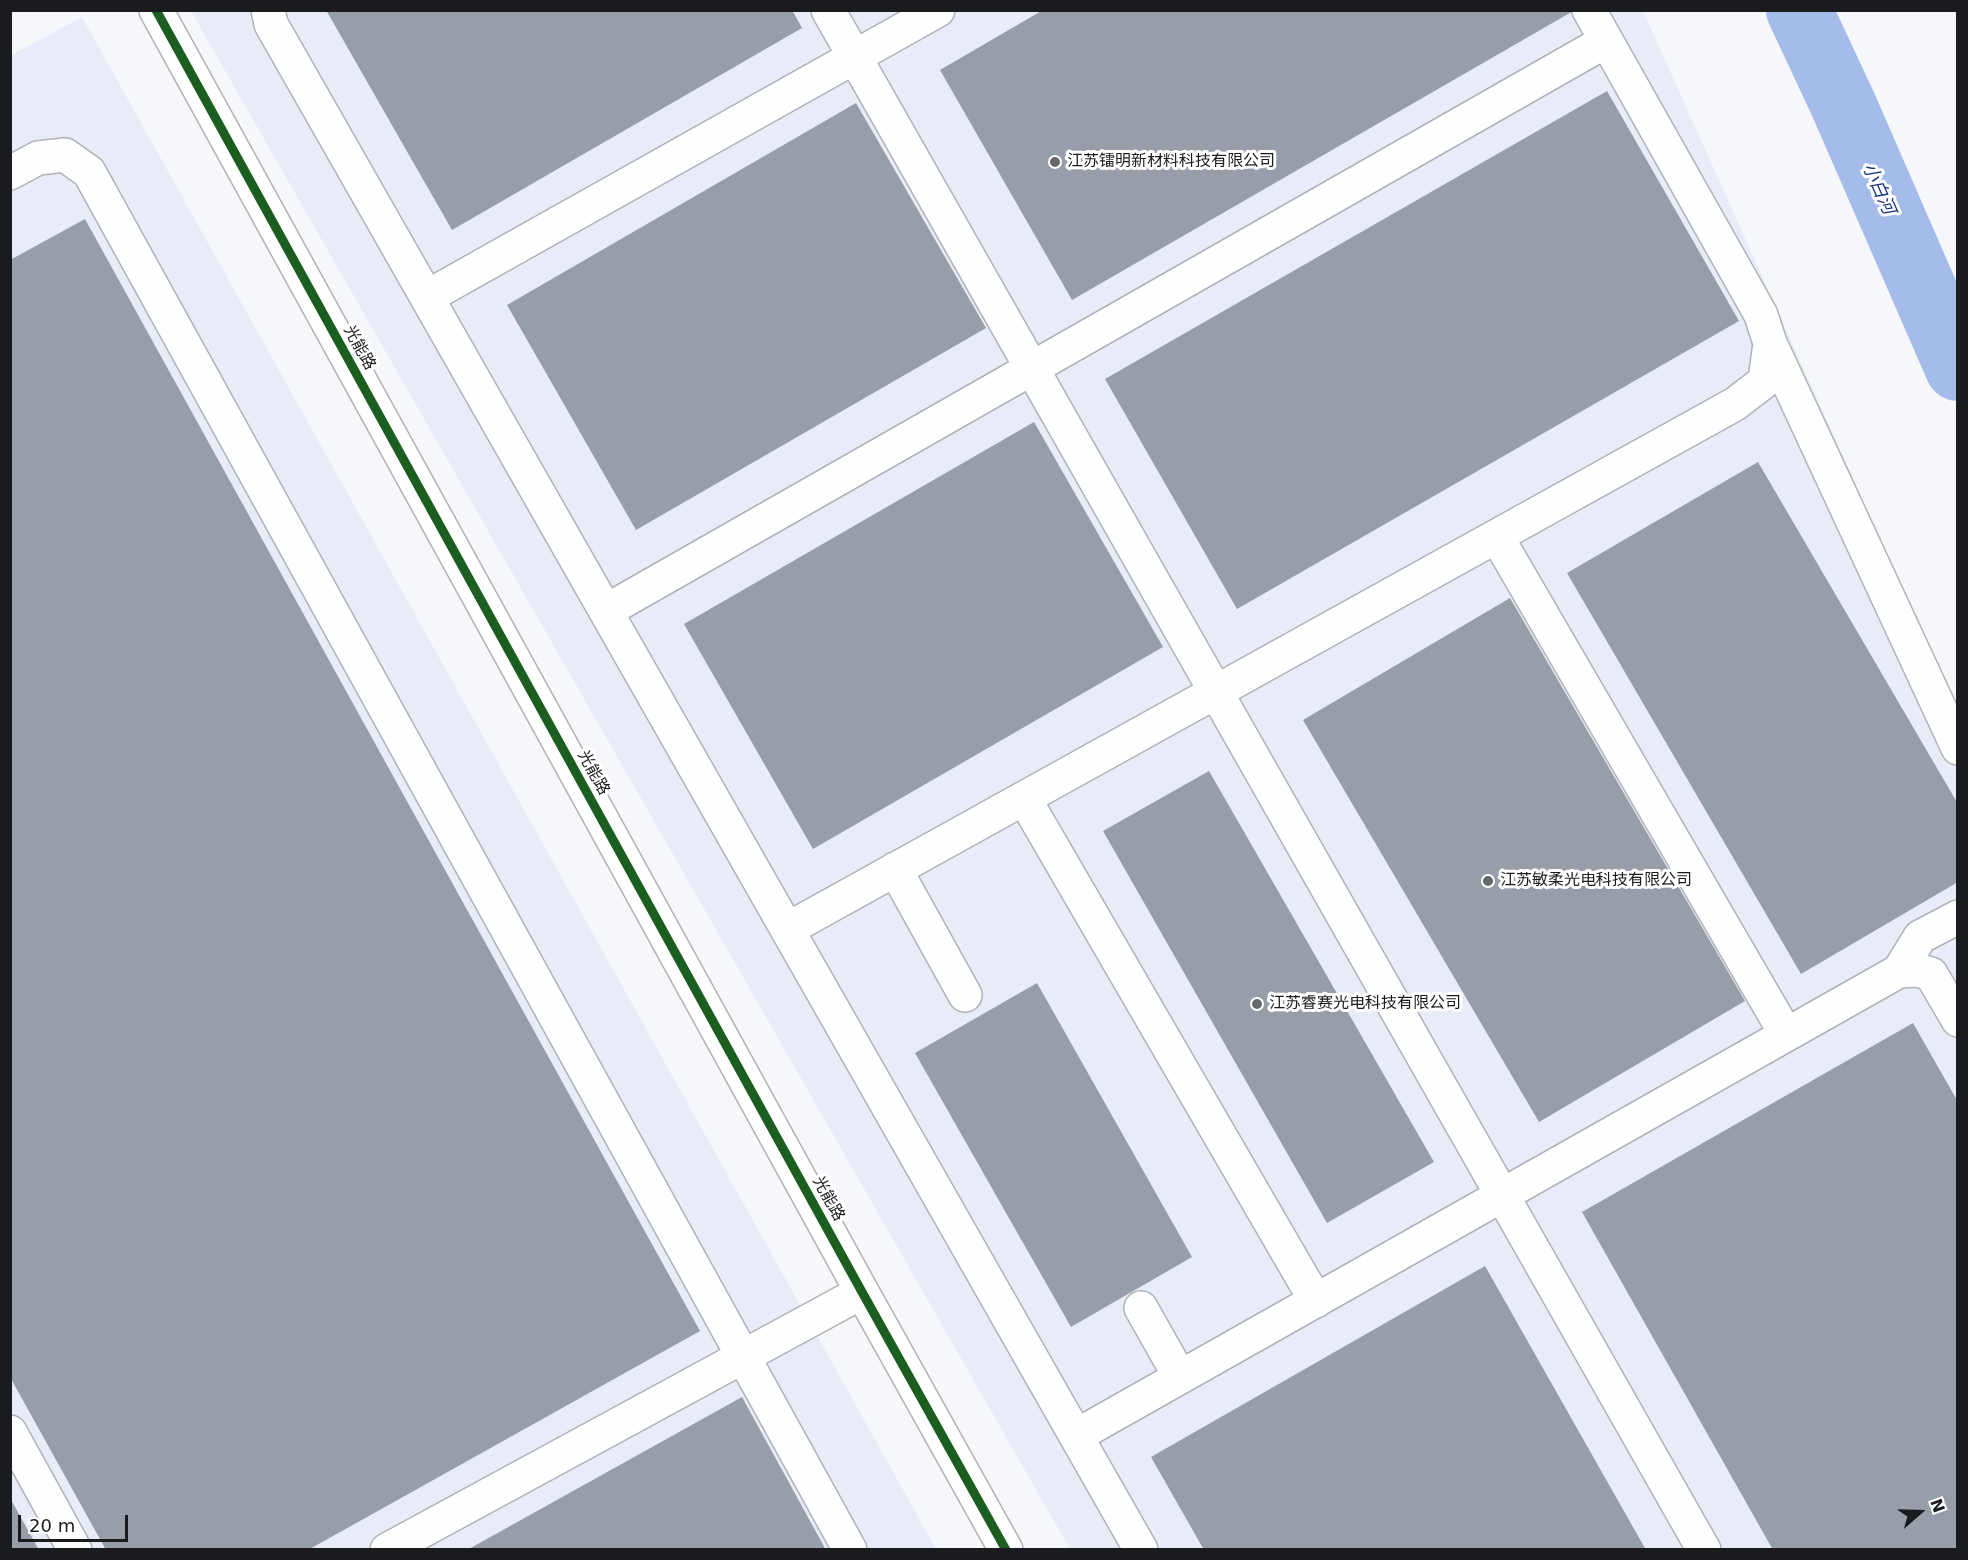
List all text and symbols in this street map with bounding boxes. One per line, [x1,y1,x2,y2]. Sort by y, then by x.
place label: 江苏镭明新材料科技有限公司 [1067,152,1275,172]
marker: 江苏镭明新材料科技有限公司 [1048,155,1062,169]
water label: 小白河 [1857,160,1899,218]
street label: 光能路 [339,322,379,374]
street label: 光能路 [573,747,613,799]
place label: 江苏敏柔光电科技有限公司 [1500,871,1692,891]
marker: 江苏敏柔光电科技有限公司 [1481,874,1495,888]
place label: 江苏睿赛光电科技有限公司 [1269,994,1461,1014]
marker: 江苏睿赛光电科技有限公司 [1250,997,1264,1011]
street label: 光能路 [808,1173,848,1225]
north arrow [1890,1482,1950,1542]
text: N [1926,1496,1949,1515]
scale bar [21,1503,130,1541]
text: 20 m [29,1515,75,1536]

